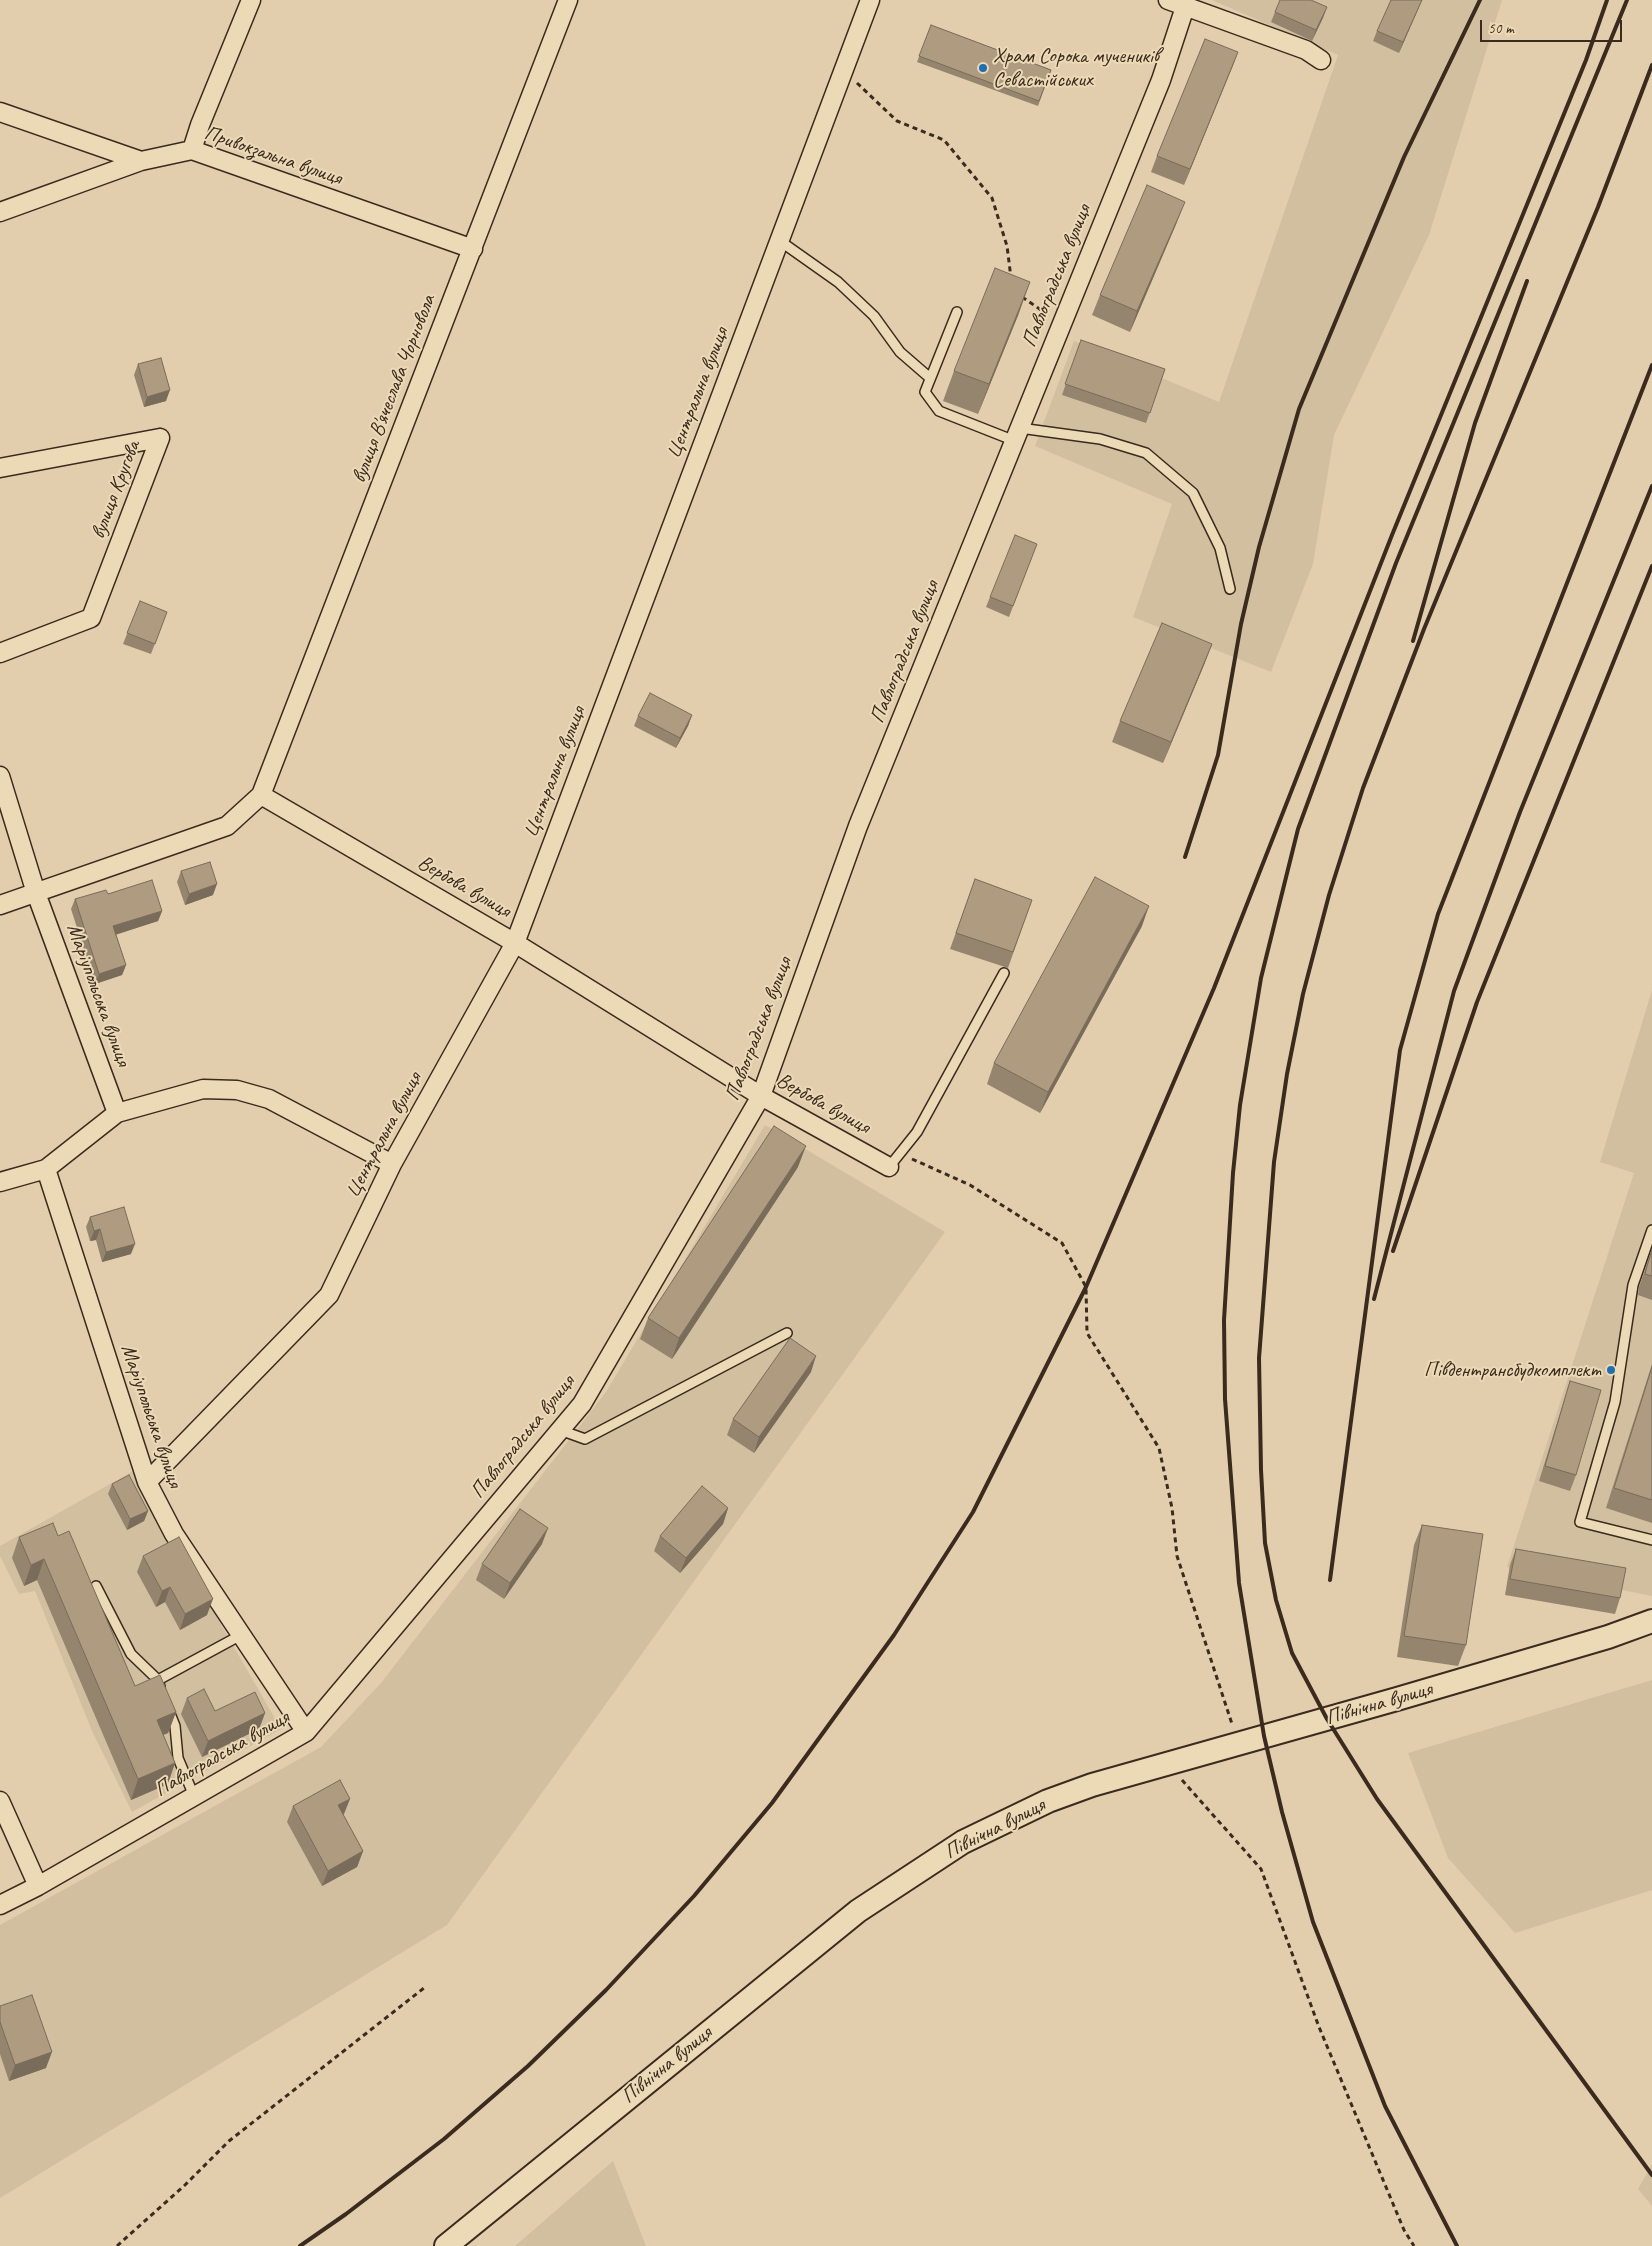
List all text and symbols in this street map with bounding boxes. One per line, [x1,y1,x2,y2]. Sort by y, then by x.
scale bar [1482,10,1624,42]
text: 50 m [1488,19,1514,38]
place label: Храм Сорока мучеників Севастійських [993,43,1159,93]
marker: Храм Сорока мучеників Севастійських [977,62,989,74]
street label: Привокзальна вулиця [201,121,345,191]
street label: Павлоградська вулиця [1017,201,1097,351]
street label: вулиця В'ячеслава Чорновола [346,291,442,487]
street label: Центральна вулиця [661,324,735,462]
street label: вулиця Кругова [86,437,146,543]
street label: Павлоградська вулиця [865,577,945,727]
street label: Центральна вулиця [518,703,592,841]
street label: Вербова вулиця [413,850,515,924]
street label: Маріупольська вулиця [61,920,135,1070]
street label: Павлоградська вулиця [720,954,798,1104]
street label: Центральна вулиця [340,1068,428,1202]
street label: Вербова вулиця [772,1068,874,1140]
street label: Маріупольська вулиця [115,1341,187,1491]
place label: Південтрансбудкомплект [1424,1357,1601,1383]
marker: Південтрансбудкомплект [1605,1364,1617,1376]
street label: Павлоградська вулиця [466,1370,580,1504]
street label: Північна вулиця [1323,1677,1435,1731]
street label: Павлоградська вулиця [150,1705,294,1803]
street label: Північна вулиця [941,1793,1049,1865]
street label: Північна вулиця [617,2021,717,2109]

